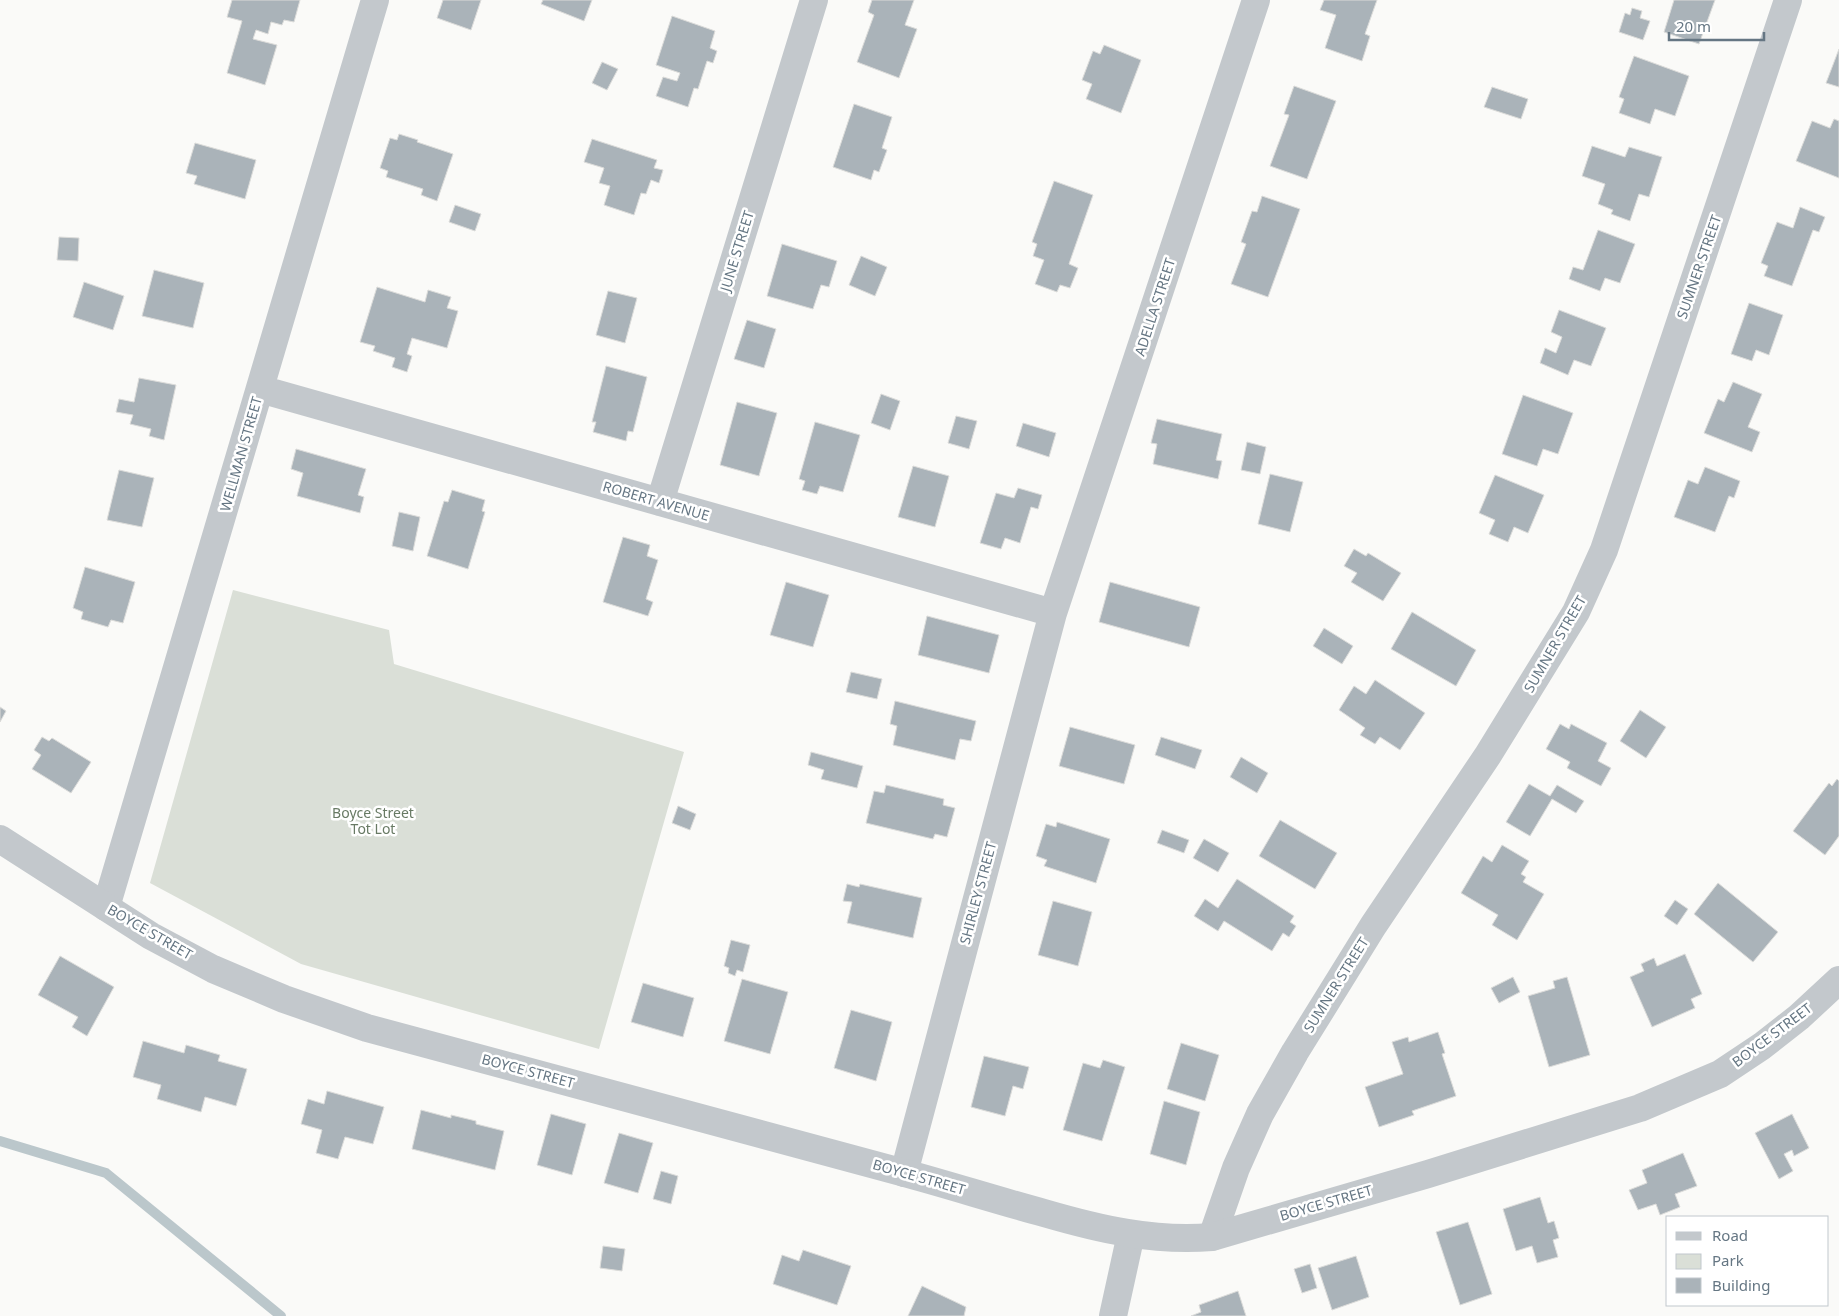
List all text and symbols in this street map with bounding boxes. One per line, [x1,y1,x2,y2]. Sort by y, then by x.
scale bar [1669,10,1764,42]
text: 20 m [1676,16,1711,36]
street label: JUNE STREET [715,208,758,296]
street label: SUMNER STREET [1672,212,1725,321]
street label: ADELLA STREET [1130,255,1179,358]
street label: WELLMAN STREET [215,394,266,514]
street label: ROBERT AVENUE [601,476,712,525]
street label: SUMNER STREET [1519,592,1590,696]
park label: Boyce Street Tot Lot [332,803,414,838]
street label: SHIRLEY STREET [955,839,1000,946]
street label: BOYCE STREET [104,900,196,964]
street label: SUMNER STREET [1299,933,1373,1036]
street label: BOYCE STREET [1728,998,1816,1071]
street label: BOYCE STREET [480,1049,577,1092]
street label: BOYCE STREET [871,1154,968,1199]
street label: BOYCE STREET [1277,1180,1375,1225]
legend [1666,1216,1829,1306]
text: Road [1712,1225,1748,1245]
text: Park [1712,1250,1744,1270]
text: Building [1712,1275,1770,1295]

